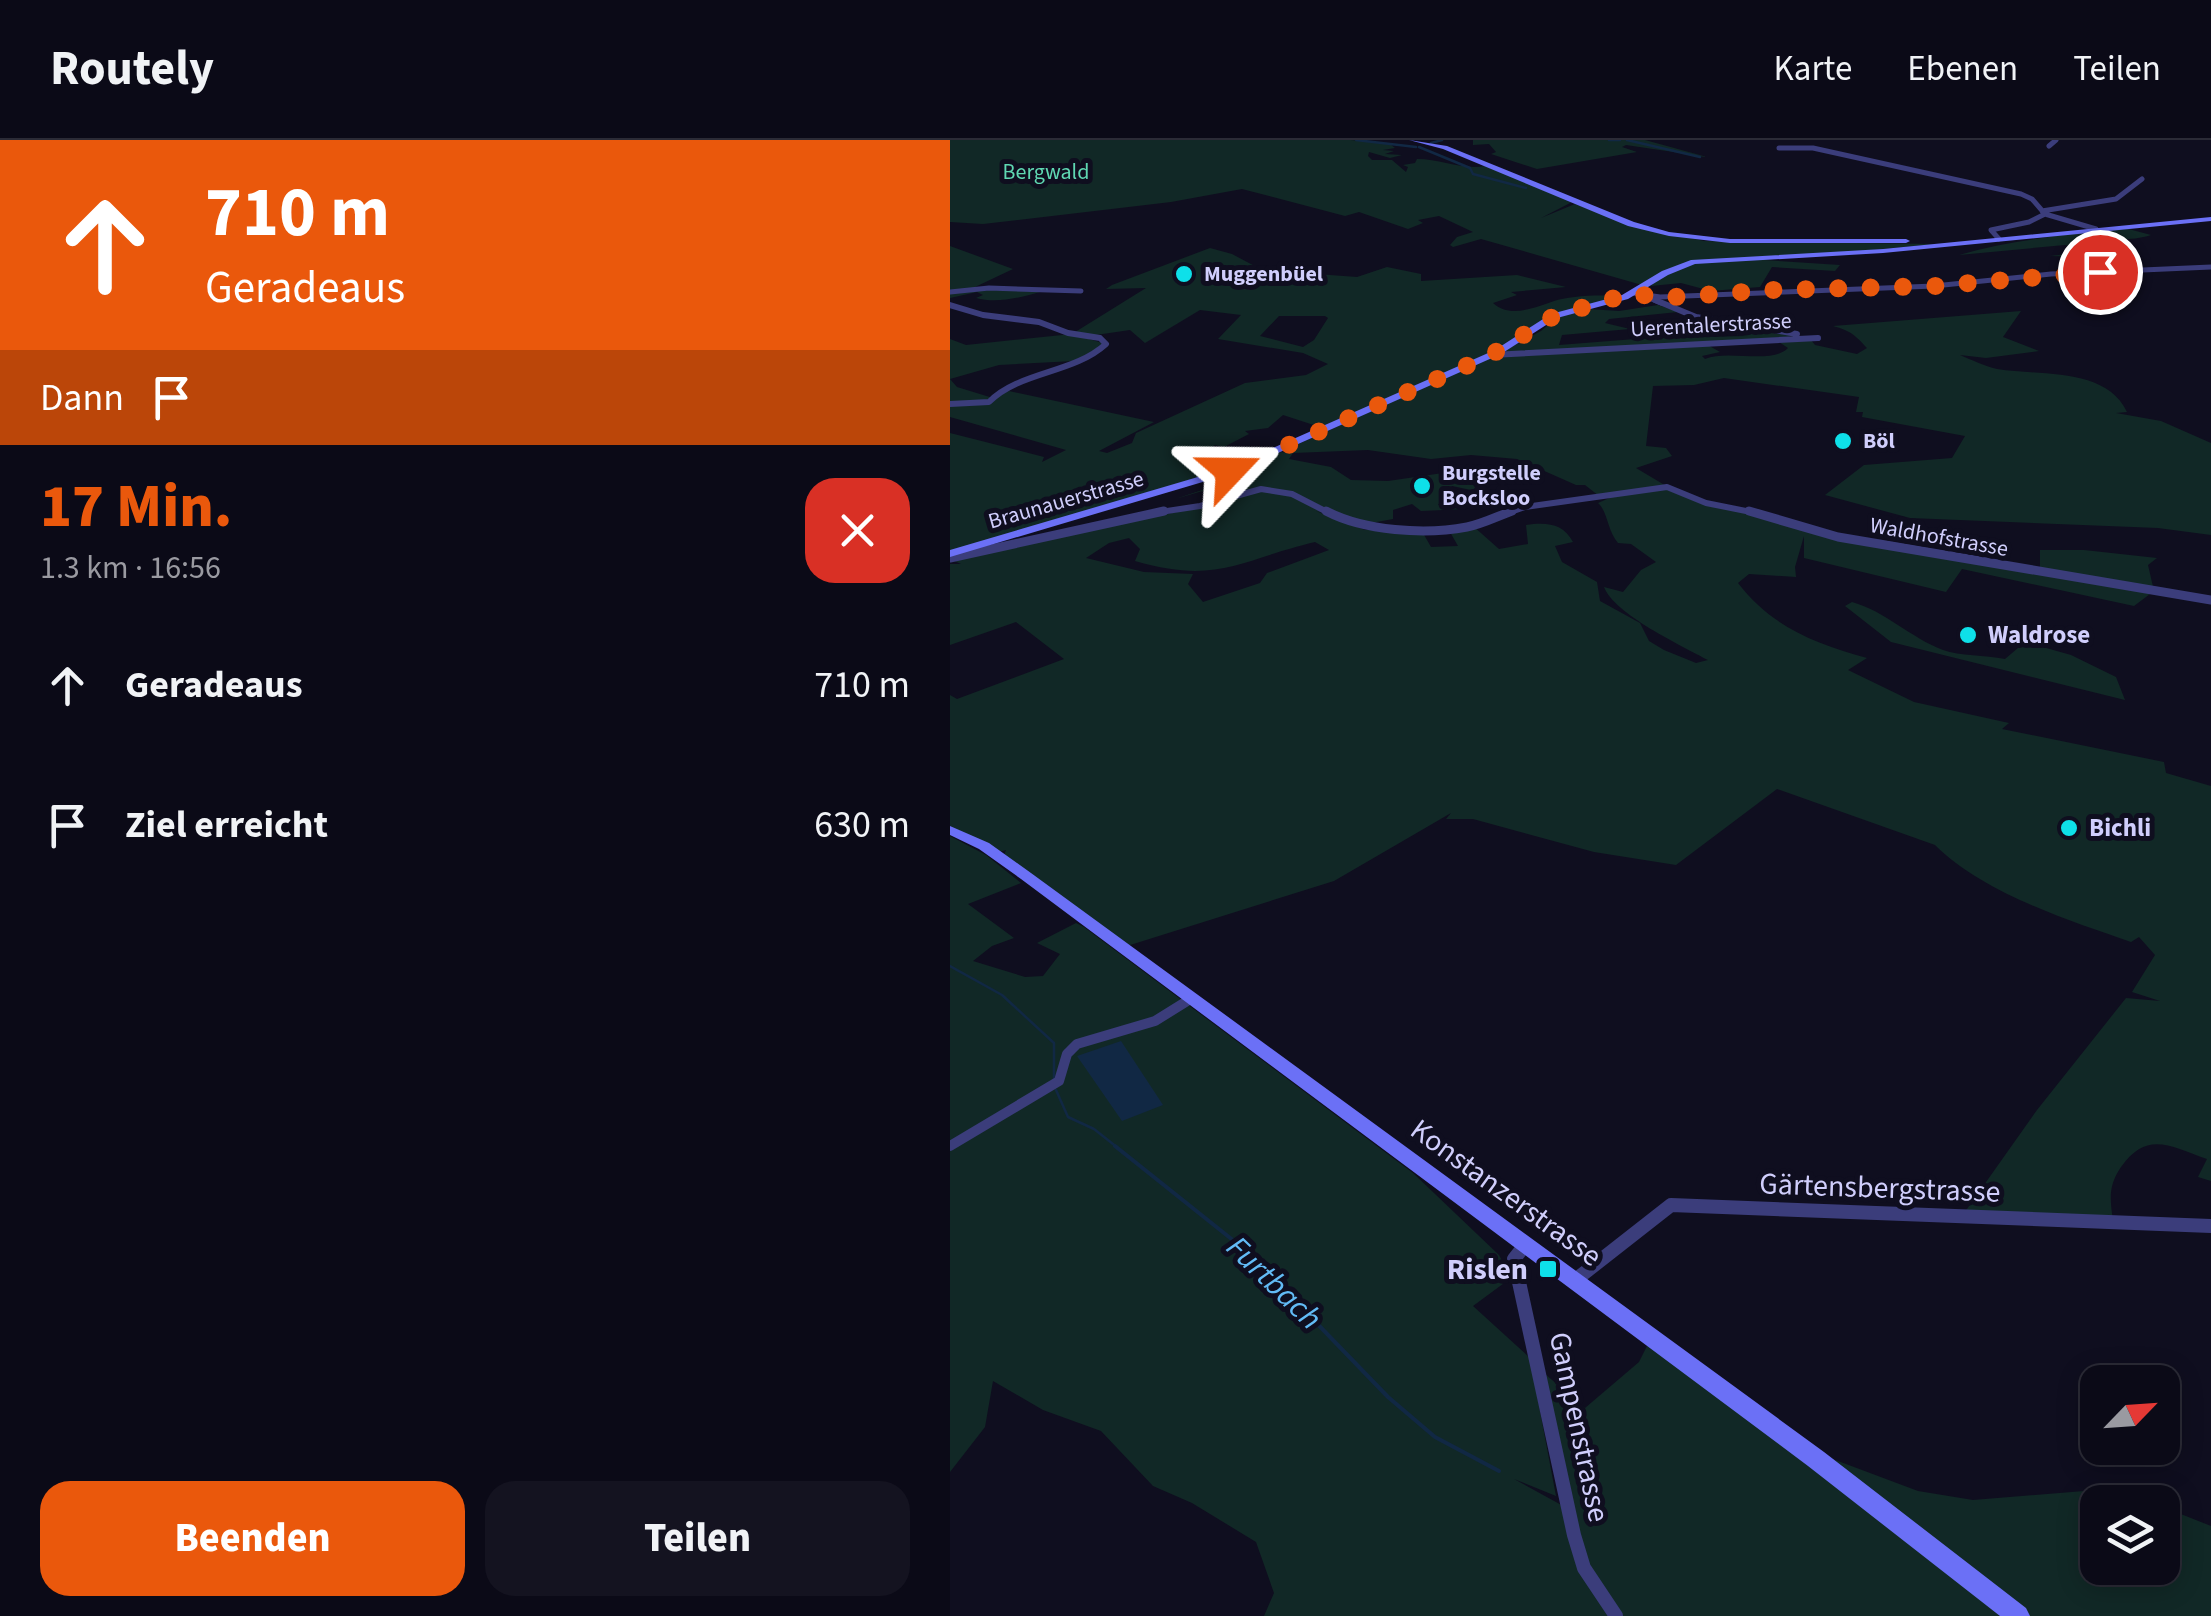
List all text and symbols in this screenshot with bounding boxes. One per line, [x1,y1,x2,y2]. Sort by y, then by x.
text: Routely [50,35,214,103]
text: Karte [1774,44,1852,94]
text: Ebenen [1907,44,2018,94]
text: Teilen [2073,44,2161,94]
park label: Bergwald [1003,156,1089,188]
text: 710 m [205,163,390,263]
icon: ahead [40,180,170,310]
pin [2058,230,2143,315]
icon: arrive [2073,245,2128,300]
text: Geradeaus [205,256,405,320]
place label: Muggenbüel [1204,258,1324,290]
marker: Muggenbüel [1173,263,1195,285]
street label: Uerentalerstrasse [1630,305,1792,345]
icon: arrive [144,370,199,425]
text: Dann [40,371,124,425]
position arrow [1178,419,1282,523]
place label: Böl [1863,425,1896,457]
marker: Böl [1832,430,1854,452]
place label: Burgstelle Bocksloo [1442,457,1541,514]
street label: Braunauerstrasse [984,462,1148,537]
text: 17 Min. [40,465,232,550]
marker: Burgstelle Bocksloo [1411,475,1433,497]
button: close [805,478,910,583]
street label: Waldhofstrasse [1867,509,2011,565]
text: 1.3 km · 16:56 [40,545,221,591]
place label: Waldrose [1988,617,2090,653]
marker: Waldrose [1957,624,1979,646]
icon: ahead [40,658,95,713]
text: Geradeaus [125,658,303,712]
text: 710 m [814,658,910,712]
icon: arrive [40,798,95,853]
text: Ziel erreicht [125,798,328,852]
text: 630 m [814,798,910,852]
place label: Bichli [2089,810,2151,846]
marker: Bichli [2058,817,2080,839]
street label: Konstanzerstrasse [1401,1109,1611,1277]
street label: Gärtensbergstrasse [1759,1162,2001,1214]
water label: Furtbach [1216,1226,1332,1340]
place label: Rislen [1447,1248,1528,1291]
marker: Rislen [1537,1258,1559,1280]
street label: Gampenstrasse [1538,1328,1620,1526]
north arrow [2080,1365,2180,1465]
map controls [2080,1365,2180,1585]
button: Beenden [40,1481,465,1596]
button: Teilen [485,1481,910,1596]
button: layers [2080,1485,2180,1585]

